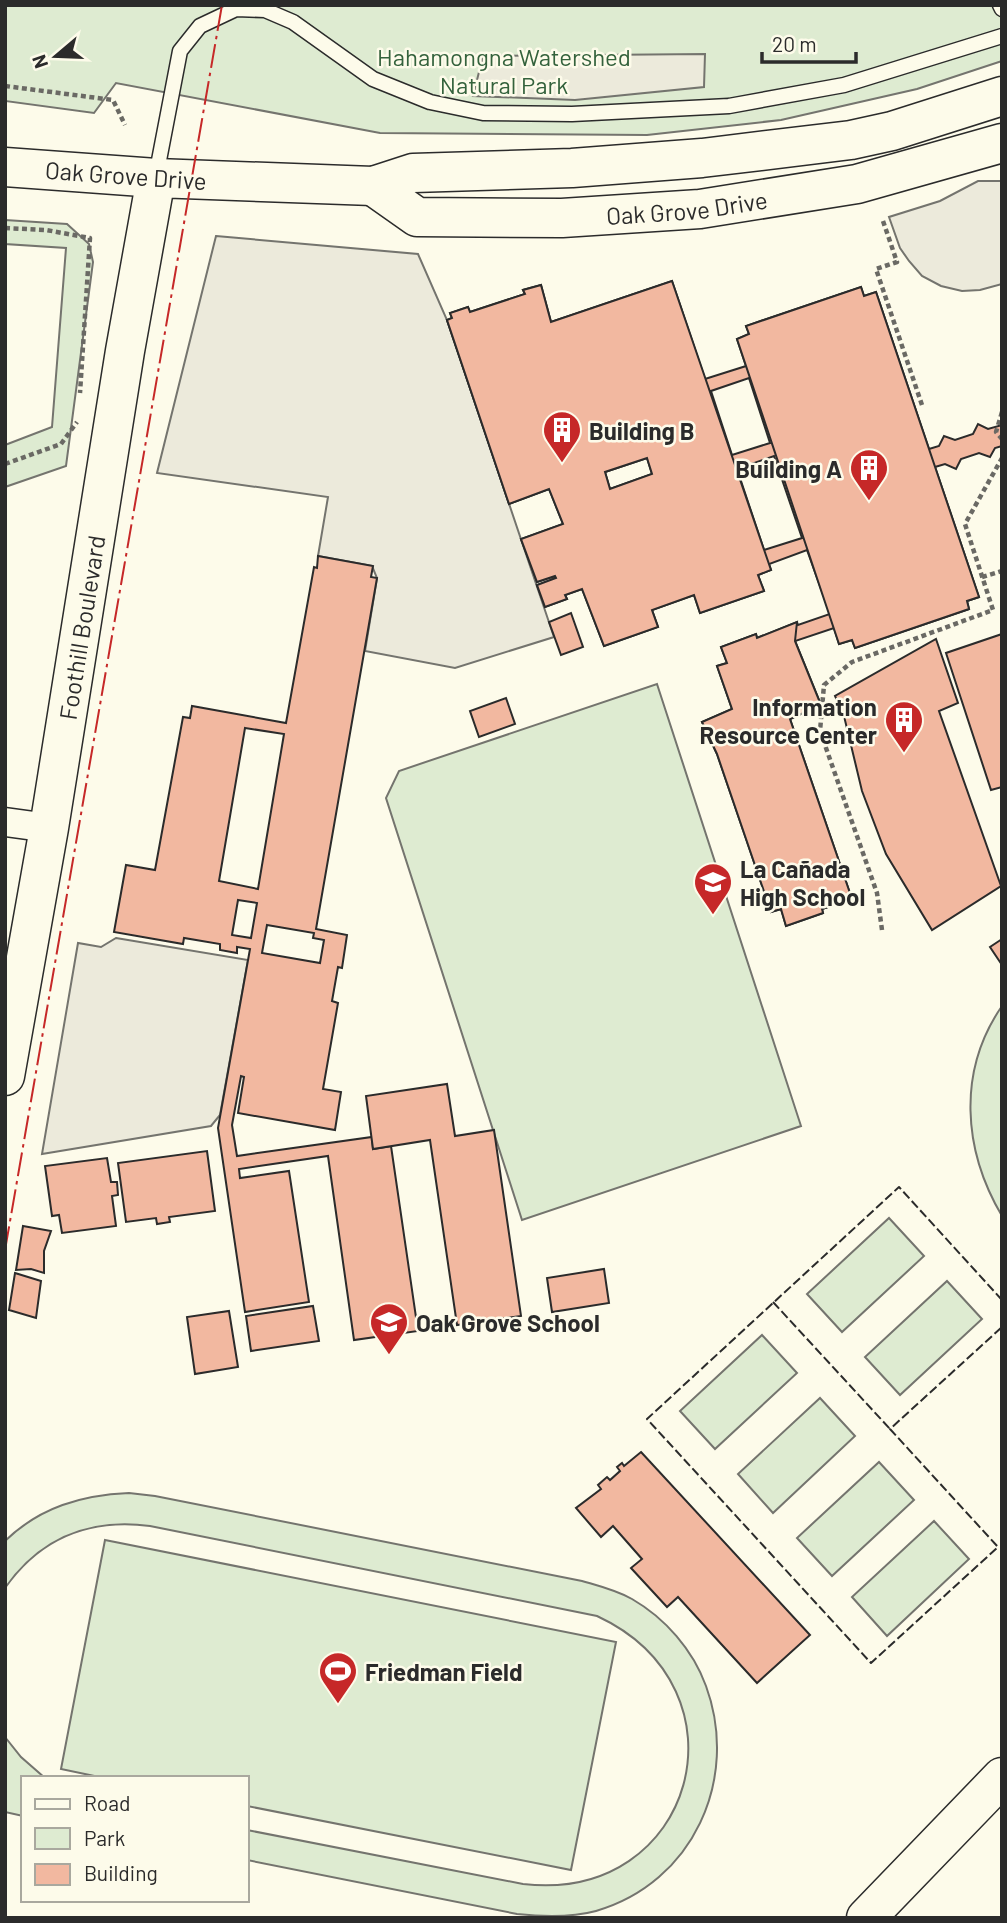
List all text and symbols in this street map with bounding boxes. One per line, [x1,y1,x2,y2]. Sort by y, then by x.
north arrow [21,21,91,91]
scale bar [762,21,856,65]
text: 20 m [772,31,817,56]
park label: Hahamongna Watershed Natural Park [377,42,631,99]
text: N [27,52,52,71]
street label: Oak Grove Drive [44,155,208,195]
street label: Oak Grove Drive [605,184,769,230]
building icon: Building B [541,409,583,464]
place label: Building B [589,416,695,445]
building icon: Building A [848,447,890,502]
place label: Building A [735,454,842,483]
street label: Foothill Boulevard [52,533,110,722]
place label: Information Resource Center [699,692,877,749]
building icon: Information Resource Center [883,699,925,754]
place label: La Cañada High School [740,854,865,911]
school or university icon: La Cañada High School [692,861,734,916]
school or university icon: Oak Grove School [368,1301,410,1356]
place label: Oak Grove School [416,1308,600,1337]
sports icon: Friedman Field [317,1650,359,1705]
place label: Friedman Field [365,1657,523,1686]
legend [21,1776,248,1902]
text: Road [84,1790,130,1815]
text: Park [84,1825,125,1850]
text: Building [84,1860,158,1885]

